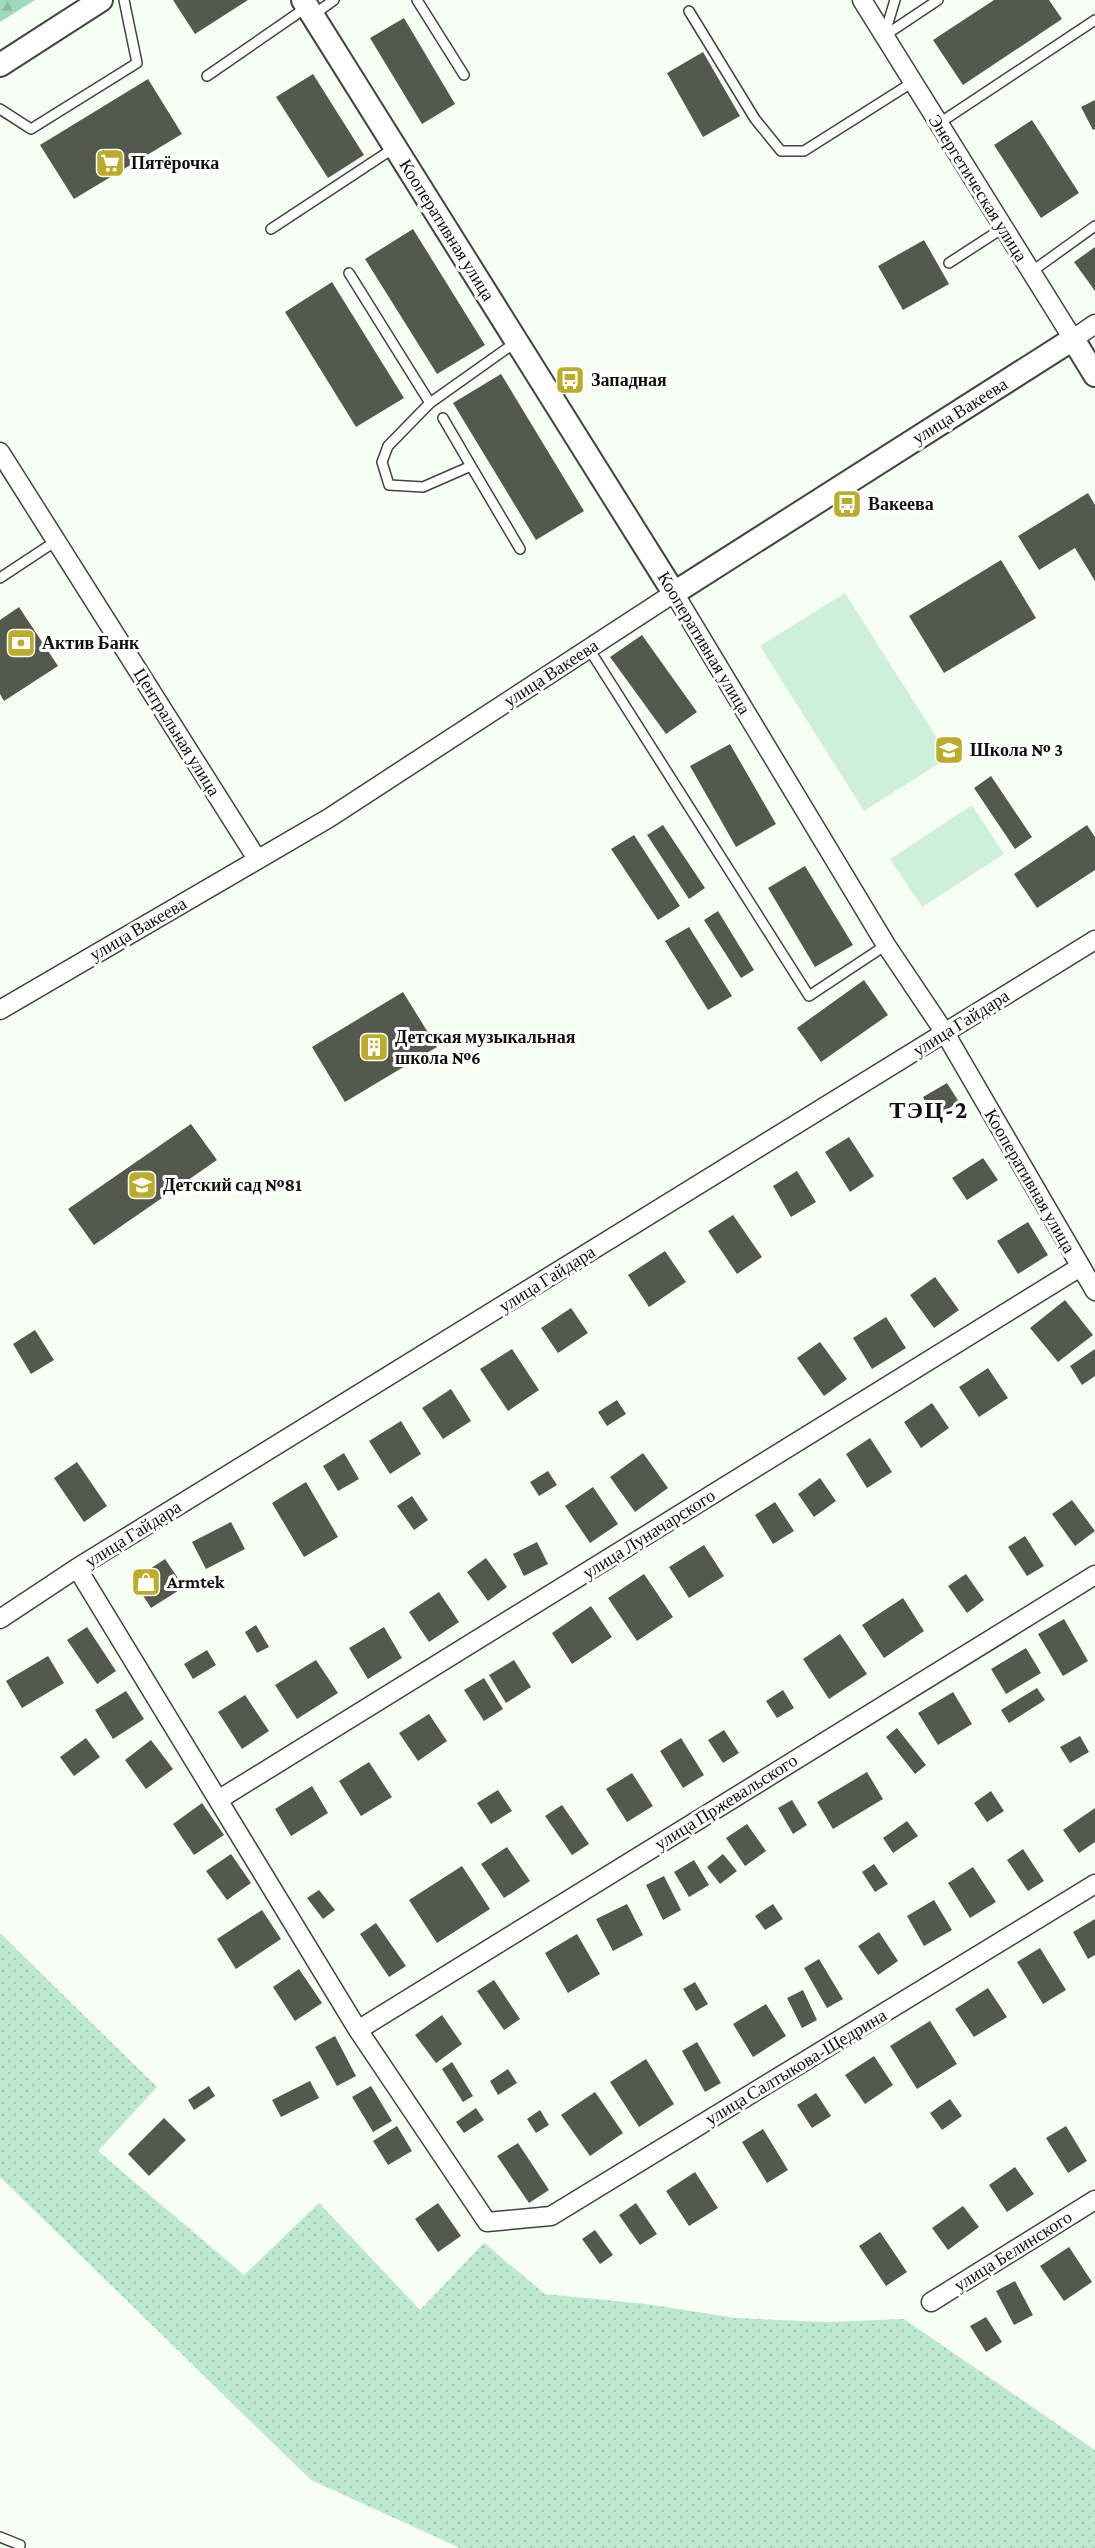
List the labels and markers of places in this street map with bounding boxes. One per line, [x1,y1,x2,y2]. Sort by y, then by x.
supermarket icon: Пятёрочка [94,147,126,179]
place label: Пятёрочка [131,153,219,173]
bus stop icon: Западная [554,364,586,396]
place label: Западная [591,370,667,390]
bus stop icon: Вакеева [831,488,863,520]
place label: Вакеева [868,494,934,514]
bank icon: Актив Банк [5,627,37,659]
place label: Актив Банк [42,633,140,653]
school or university icon: Школа № 3 [933,734,965,766]
place label: Школа № 3 [970,740,1063,760]
place label: Детская музыкальная школа №6 [395,1027,576,1068]
building icon: Детская музыкальная школа №6 [358,1031,390,1063]
school or university icon: Детский сад №81 [126,1169,158,1201]
place label: Детский сад №81 [163,1175,302,1195]
shop icon: Armtek [130,1566,162,1598]
place label: Armtek [166,1572,225,1592]

